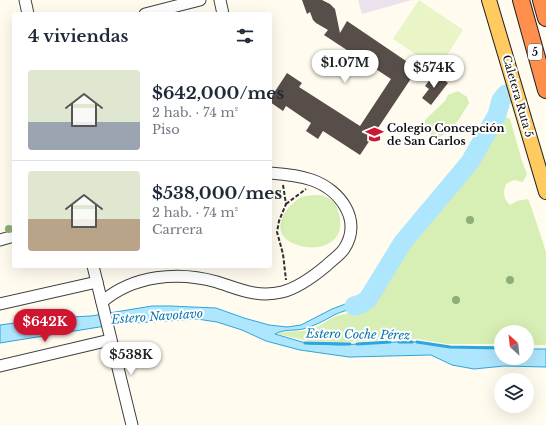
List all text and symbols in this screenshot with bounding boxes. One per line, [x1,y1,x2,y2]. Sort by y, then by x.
icon: filters [234,25,256,47]
text: 4 viviendas [28,26,128,47]
road number: 5 [528,44,542,60]
pin: $1.07M [312,50,378,84]
street label: Caletera Ruta 5 [500,53,536,139]
text: $1.07M [321,54,369,71]
pin: $574K [406,55,462,89]
text: $574K [413,59,455,76]
text: $642,000/mes [152,83,284,104]
icon: home [60,86,108,134]
text: 2 hab. · 74 m² [152,104,238,121]
text: Piso [152,121,180,138]
place label: Colegio Concepción de San Carlos [387,121,505,148]
school or university icon: Colegio Concepción de San Carlos [364,124,384,144]
text: $538,000/mes [152,183,282,204]
icon: home [60,187,108,235]
text: 2 hab. · 74 m² [152,204,238,221]
text: Carrera [152,221,203,238]
water label: Estero Navotavo [110,305,203,327]
pin: $642K [17,309,73,343]
text: $642K [23,313,67,330]
north arrow [494,325,534,365]
map controls [494,325,534,413]
water label: Estero Coche Pérez [305,326,410,342]
pin: $538K [103,342,159,376]
text: $538K [109,346,153,363]
button: layers [494,373,534,413]

